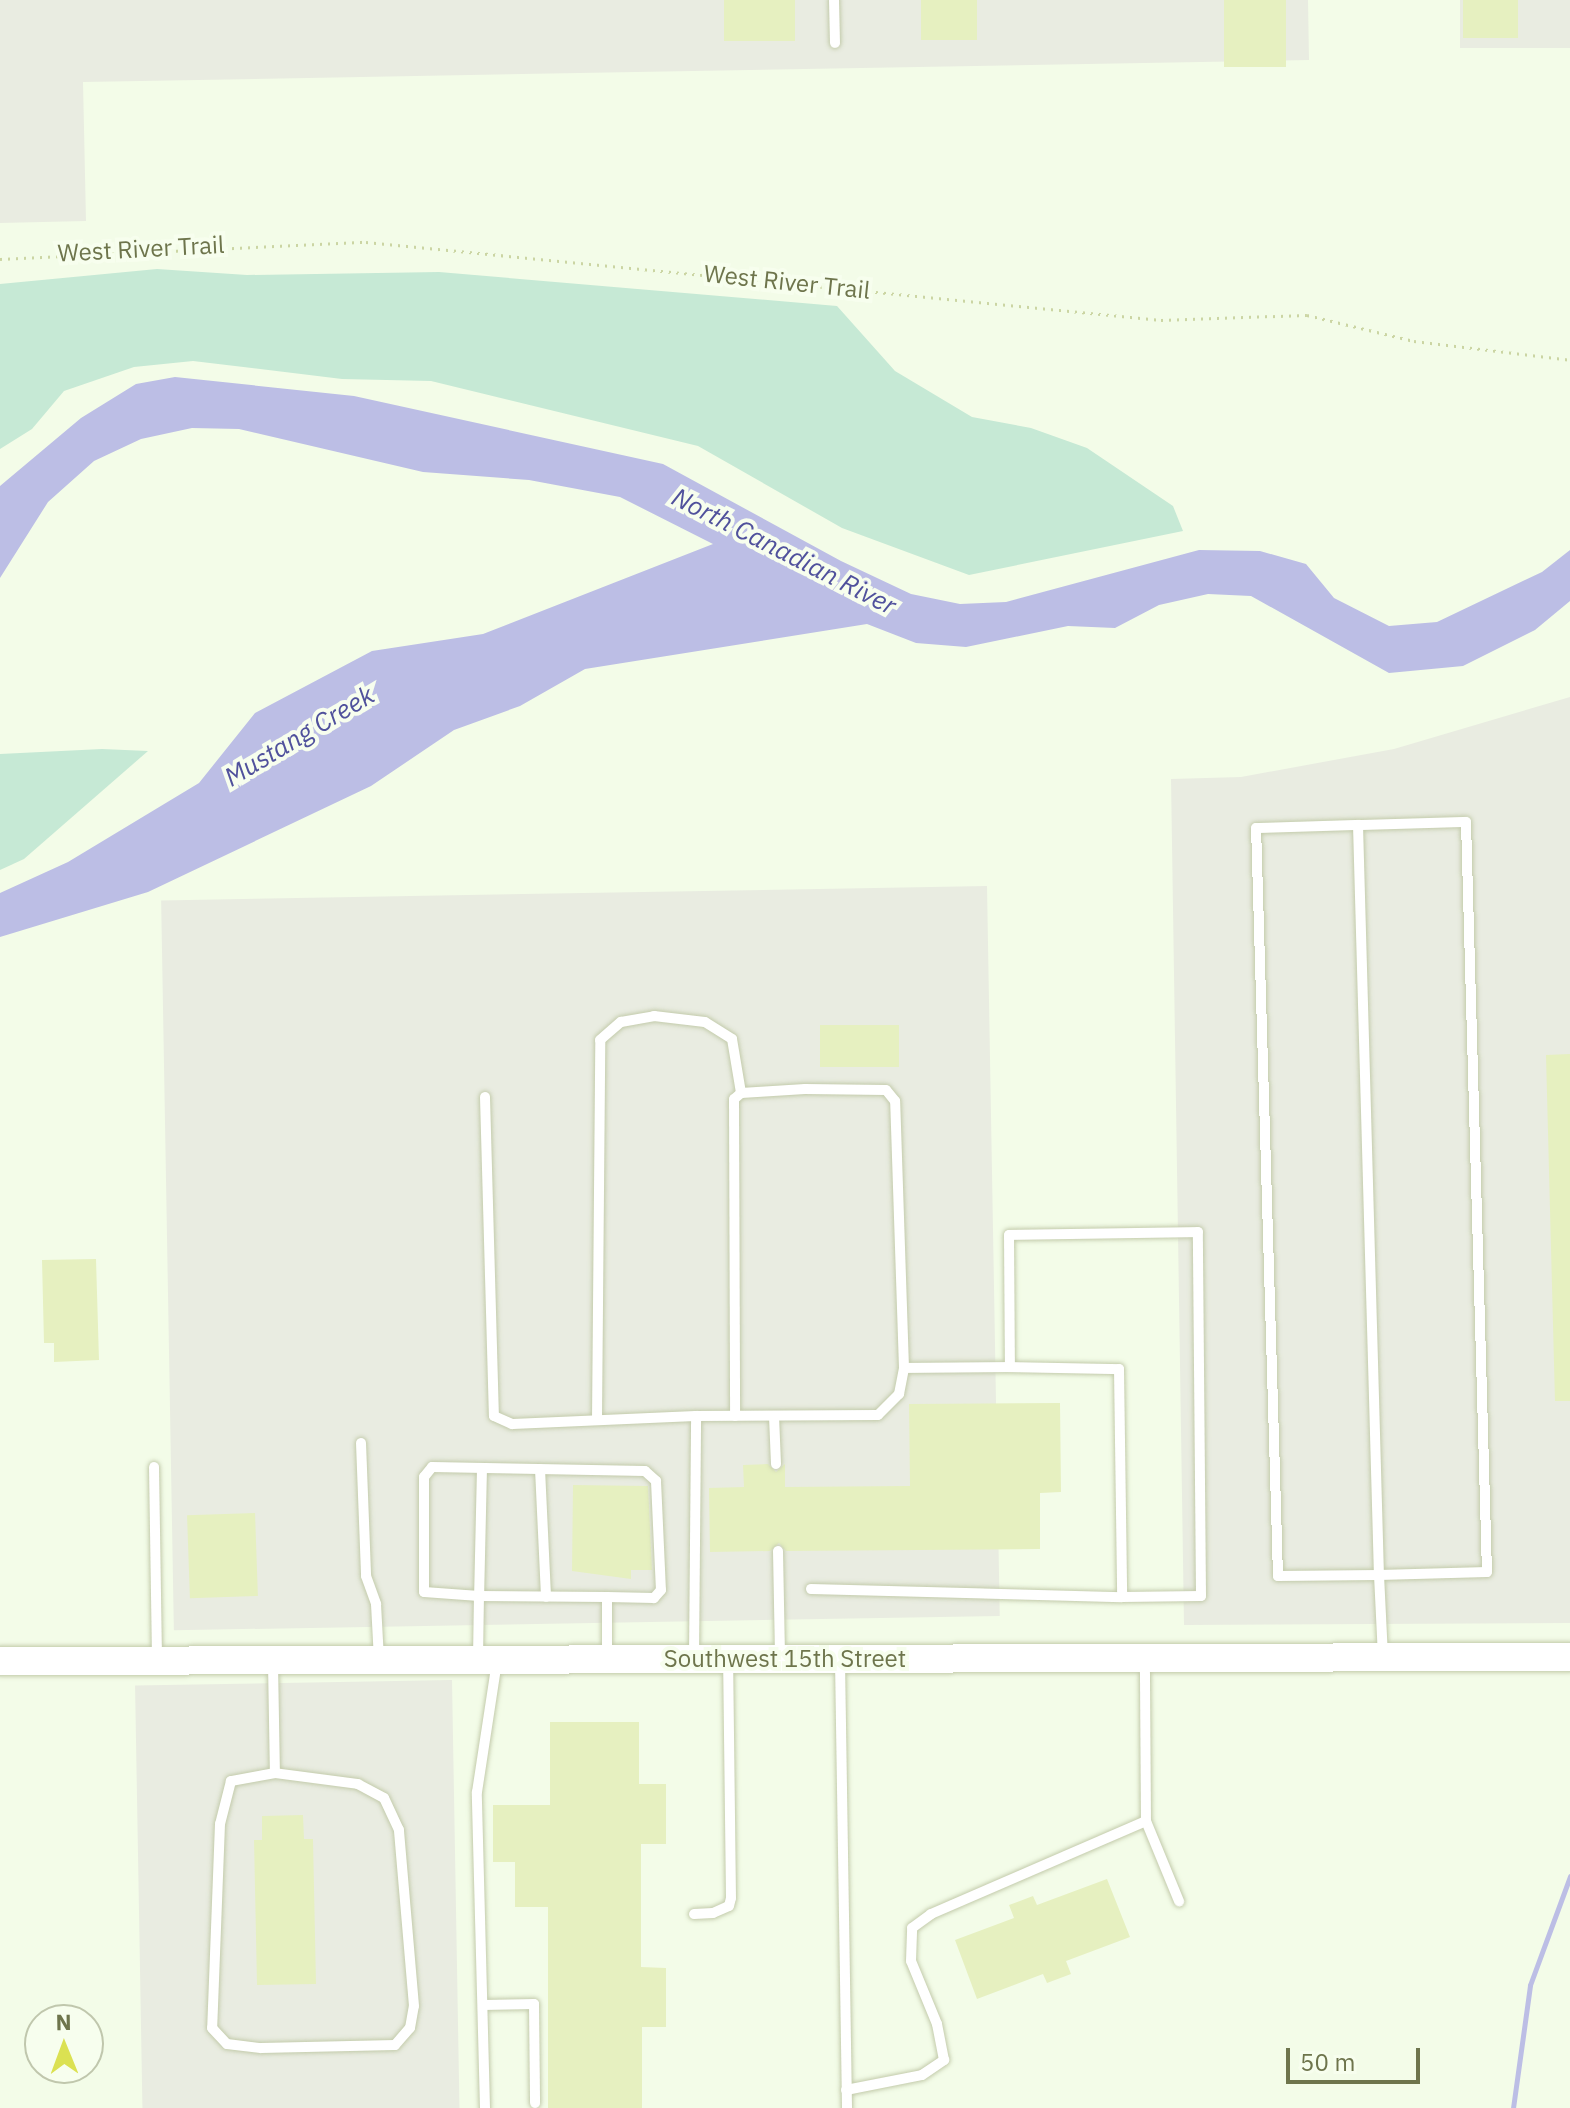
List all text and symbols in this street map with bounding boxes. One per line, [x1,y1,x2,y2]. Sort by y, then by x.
street label: West River Trail [57,230,225,268]
street label: West River Trail [702,259,872,305]
water label: North Canadian River [667,481,901,621]
water label: Mustang Creek [218,679,380,793]
street label: Southwest 15th Street [664,1645,906,1673]
north arrow [24,2004,104,2084]
text: N [55,2007,72,2036]
scale bar [1290,2032,1424,2082]
text: 50 m [1300,2046,1355,2078]

